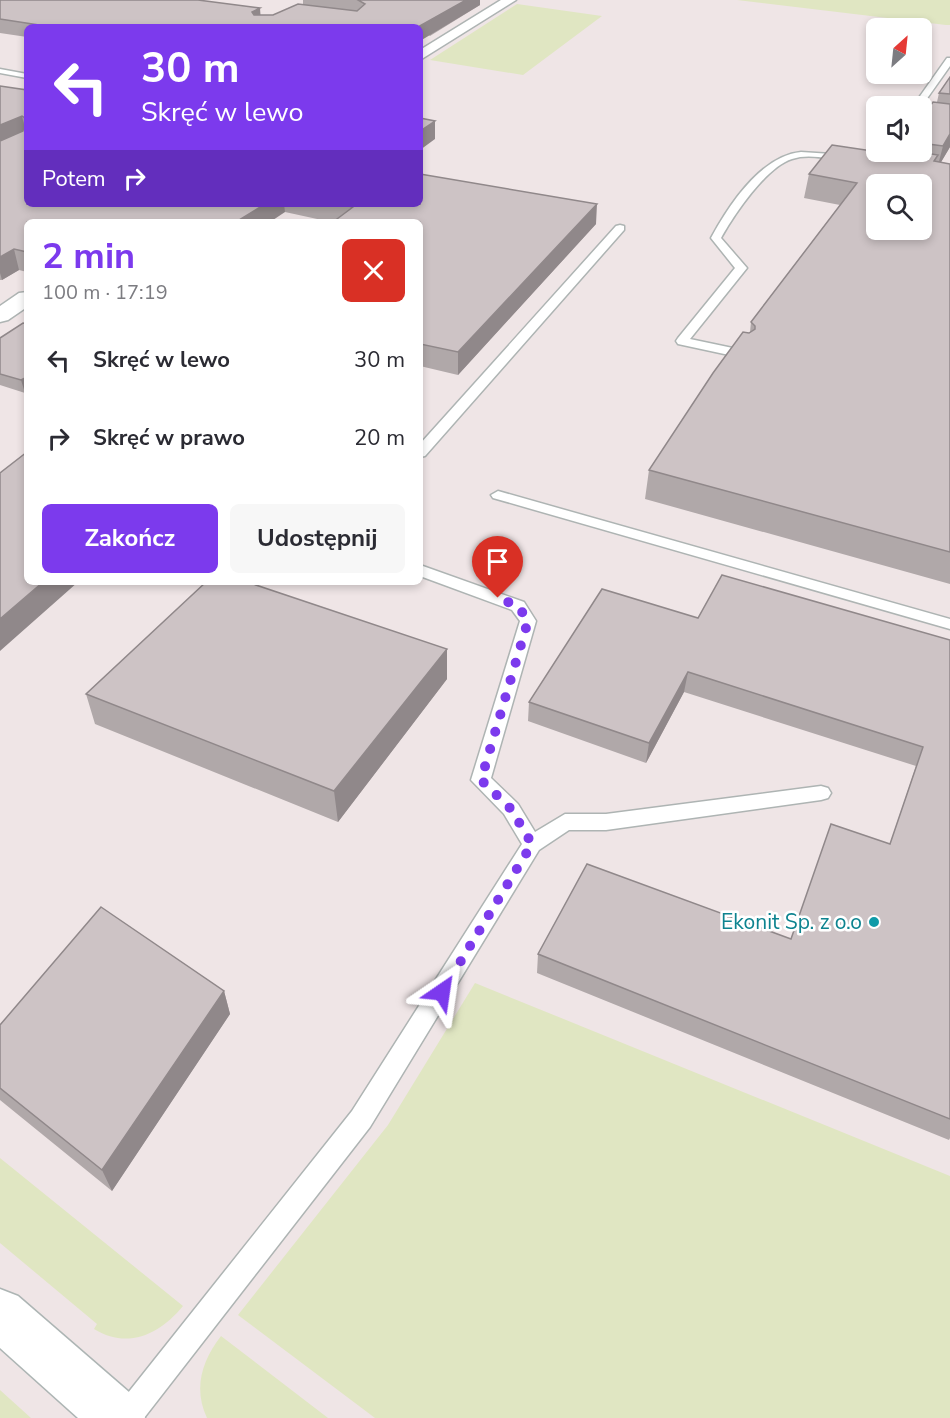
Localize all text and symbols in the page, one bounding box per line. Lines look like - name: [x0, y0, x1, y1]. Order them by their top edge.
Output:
- north arrow: [866, 18, 932, 84]
- map controls: [866, 18, 932, 240]
- text: 30 m: [141, 40, 240, 97]
- icon: left: [42, 48, 120, 126]
- text: Skręć w lewo: [141, 94, 304, 131]
- button: sound: [866, 96, 932, 162]
- icon: right: [118, 162, 151, 195]
- text: Potem: [42, 164, 106, 194]
- button: search: [866, 174, 932, 240]
- text: 2 min: [42, 232, 135, 281]
- button: close: [342, 239, 405, 302]
- text: 100 m · 17:19: [42, 279, 168, 306]
- icon: left: [42, 344, 75, 377]
- text: Skręć w lewo: [93, 345, 230, 375]
- text: 30 m: [354, 345, 405, 375]
- icon: right: [42, 422, 75, 455]
- text: Skręć w prawo: [93, 423, 245, 453]
- text: 20 m: [354, 423, 405, 453]
- button: Zakończ: [42, 504, 218, 573]
- button: Udostępnij: [230, 504, 405, 573]
- pin: [472, 536, 523, 598]
- icon: arrive: [481, 545, 514, 578]
- place label: Ekonit Sp. z o.o: [721, 908, 862, 936]
- marker: Ekonit Sp. z o.o: [867, 915, 881, 929]
- position arrow: [410, 960, 474, 1024]

